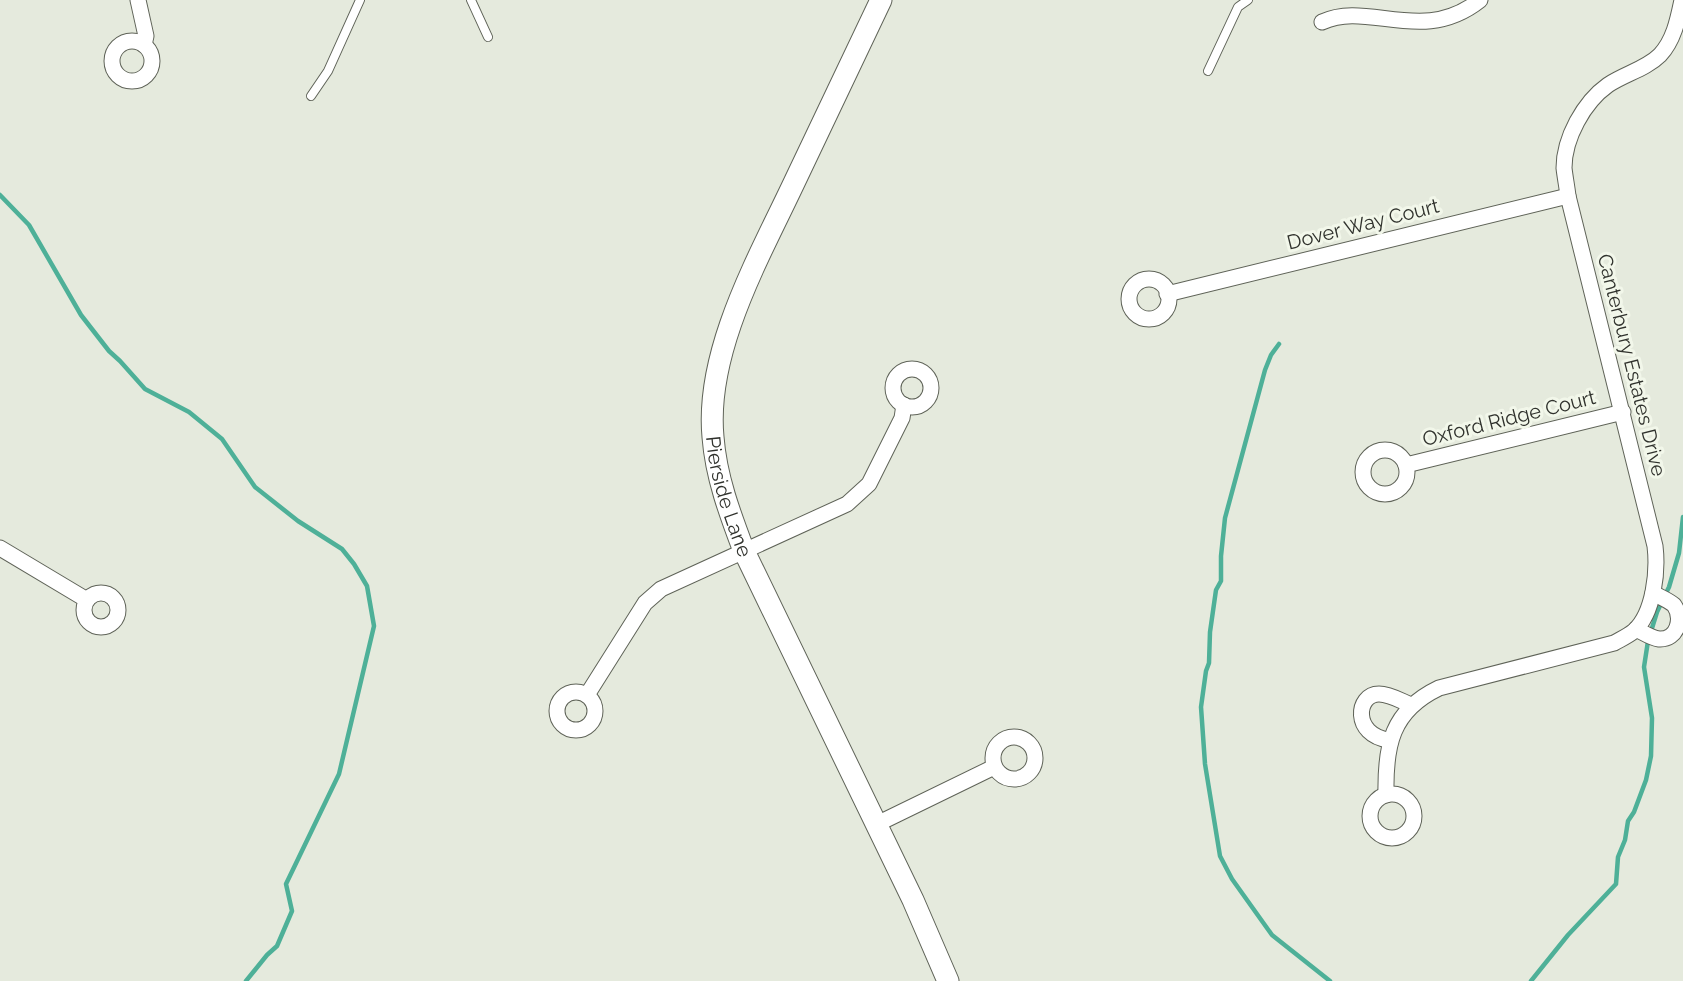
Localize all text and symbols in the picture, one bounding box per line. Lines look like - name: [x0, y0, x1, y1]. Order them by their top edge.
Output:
- street label: Dover Way Court: [1284, 193, 1442, 255]
- street label: Canterbury Estates Drive: [1593, 251, 1671, 479]
- street label: Oxford Ridge Court: [1420, 385, 1598, 451]
- street label: Pierside Lane: [701, 435, 757, 561]

